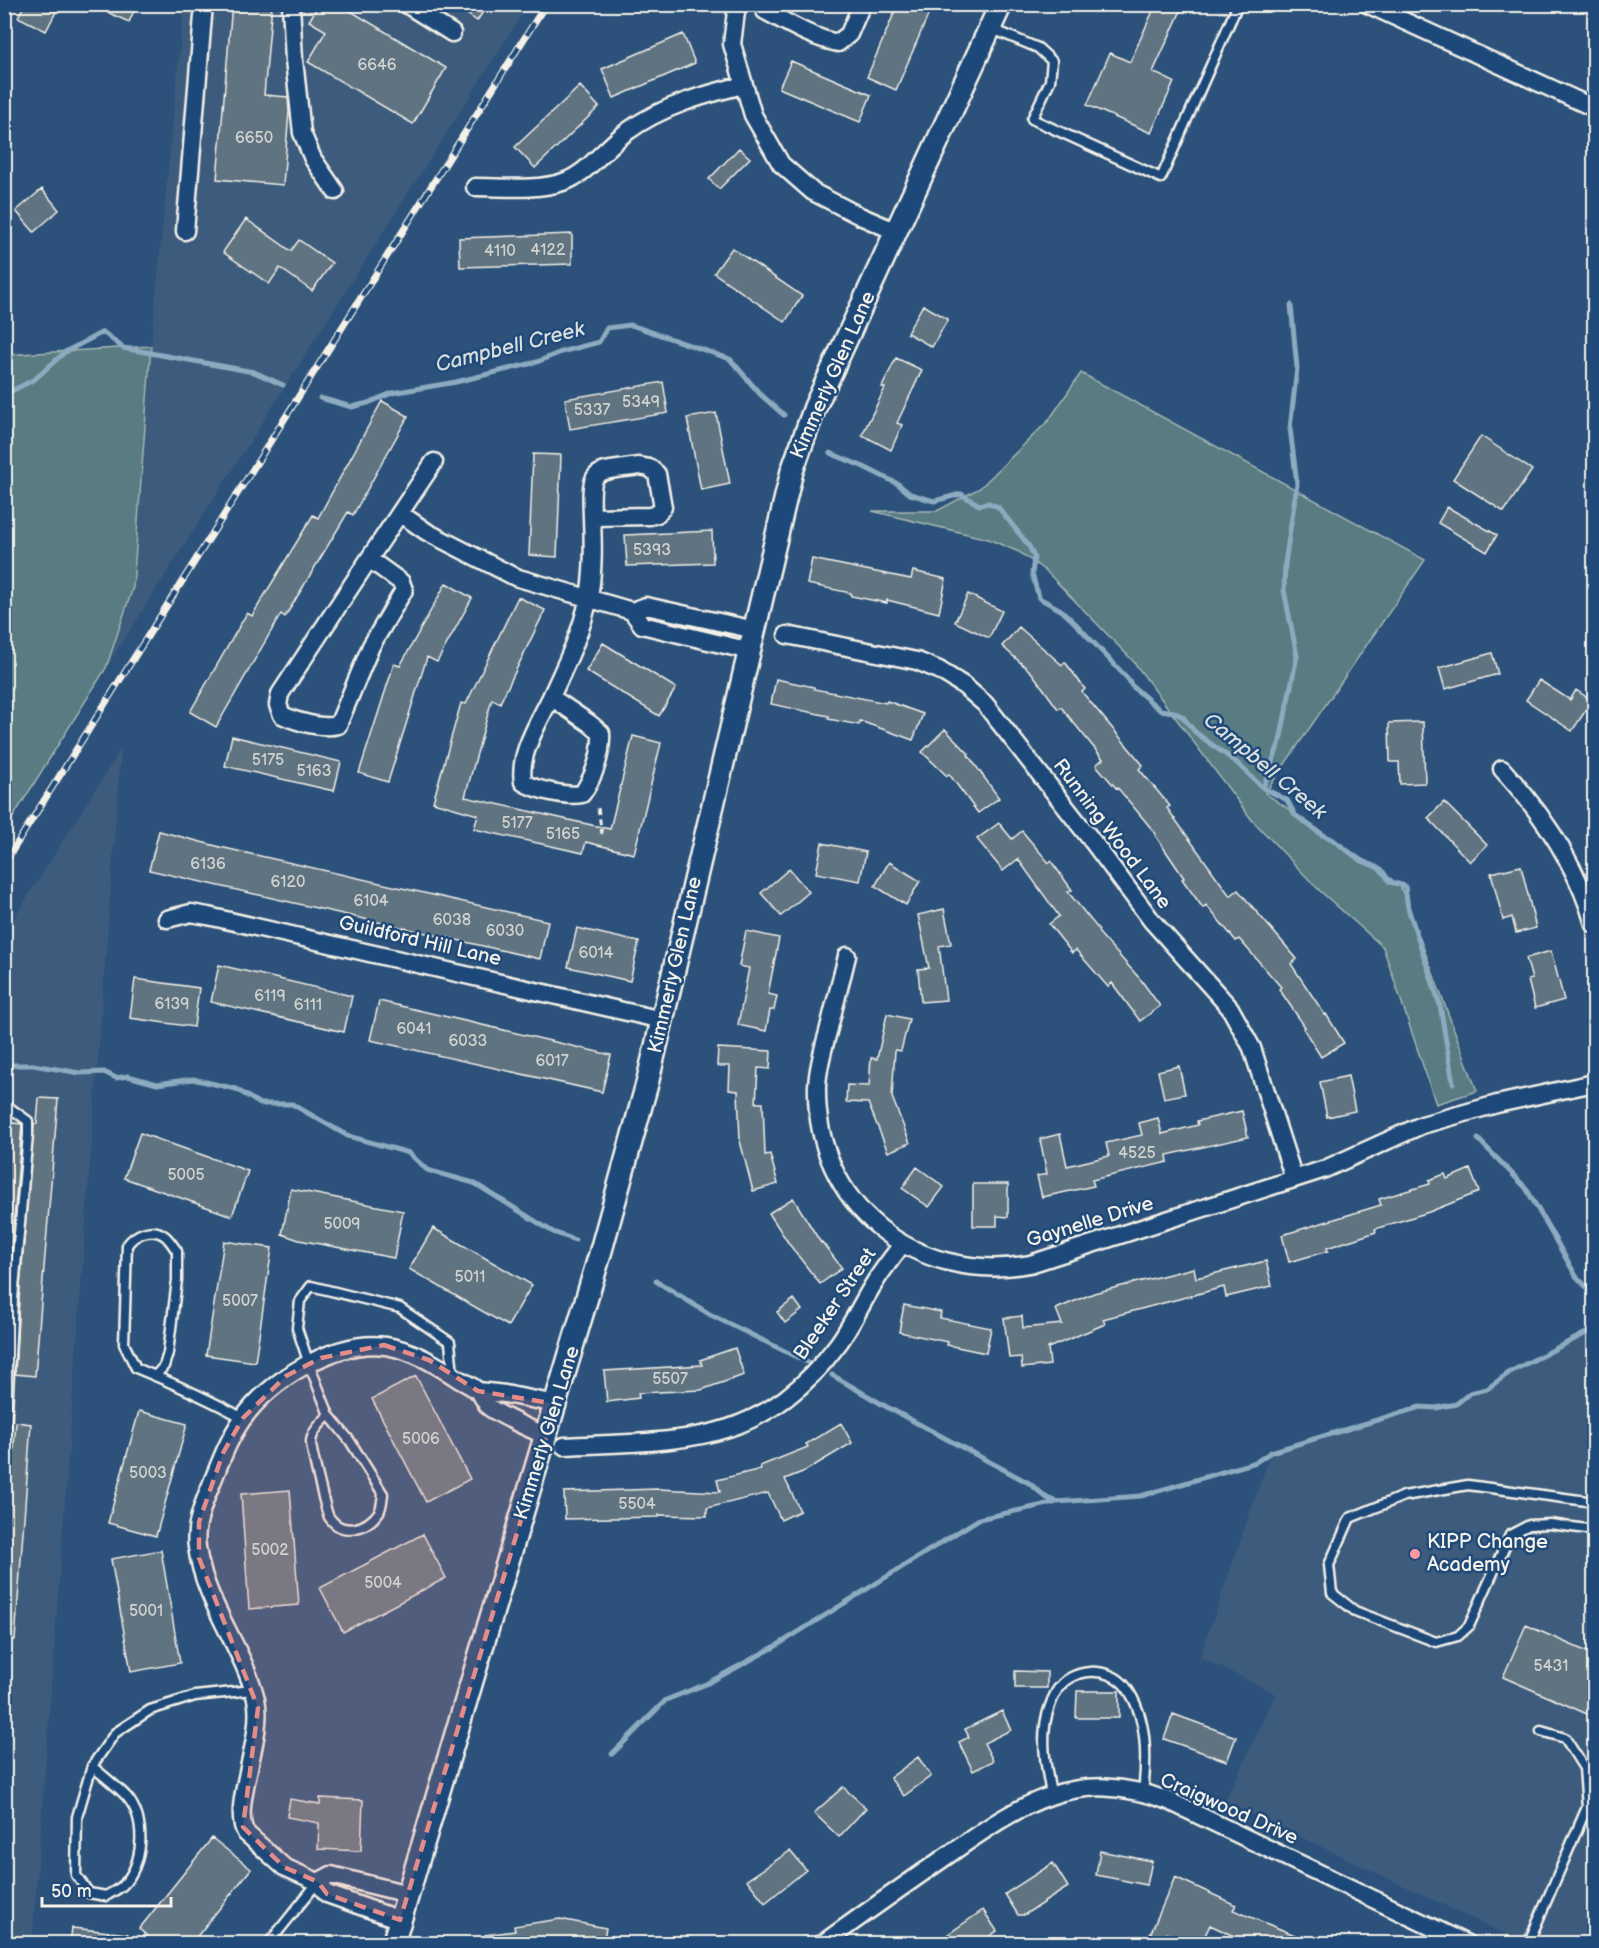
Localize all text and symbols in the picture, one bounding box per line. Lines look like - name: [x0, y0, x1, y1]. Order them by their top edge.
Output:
- house number: 6646: [357, 56, 397, 75]
- house number: 6650: [235, 129, 273, 148]
- house number: 4122: [531, 241, 566, 260]
- house number: 4110: [484, 242, 516, 261]
- street label: Kimmerly Glen Lane: [785, 288, 881, 462]
- water label: Campbell Creek: [433, 316, 588, 378]
- house number: 5349: [622, 393, 660, 412]
- house number: 5337: [574, 401, 610, 420]
- house number: 5393: [633, 541, 671, 560]
- water label: Campbell Creek: [1198, 707, 1332, 825]
- house number: 5175: [252, 751, 284, 770]
- street label: Running Wood Lane: [1048, 754, 1176, 914]
- house number: 5163: [297, 762, 332, 781]
- house number: 5177: [501, 814, 533, 833]
- house number: 5165: [546, 825, 580, 844]
- house number: 6136: [190, 855, 226, 874]
- house number: 6120: [271, 873, 305, 892]
- street label: Kimmerly Glen Lane: [643, 874, 707, 1056]
- house number: 6104: [353, 892, 389, 911]
- street label: Guildford Hill Lane: [336, 911, 504, 971]
- house number: 6038: [433, 911, 471, 930]
- house number: 6030: [486, 922, 524, 941]
- house number: 6014: [578, 944, 614, 963]
- house number: 6119: [254, 987, 286, 1006]
- house number: 6139: [154, 995, 190, 1014]
- house number: 6111: [294, 996, 322, 1015]
- house number: 6041: [396, 1020, 432, 1039]
- house number: 6033: [449, 1032, 488, 1051]
- house number: 6017: [535, 1052, 569, 1071]
- house number: 4525: [1118, 1144, 1156, 1163]
- house number: 5005: [167, 1166, 205, 1185]
- street label: Gaynelle Drive: [1024, 1191, 1157, 1253]
- house number: 5009: [323, 1215, 361, 1234]
- street label: Bleeker Street: [789, 1243, 881, 1365]
- house number: 5011: [455, 1268, 485, 1287]
- house number: 5007: [222, 1292, 258, 1311]
- street label: Kimmerly Glen Lane: [509, 1343, 585, 1523]
- house number: 5507: [652, 1370, 688, 1389]
- house number: 5006: [402, 1430, 440, 1449]
- house number: 5003: [129, 1464, 167, 1483]
- house number: 5504: [618, 1495, 656, 1514]
- place label: KIPP Change Academy: [1427, 1530, 1548, 1577]
- house number: 5002: [251, 1541, 289, 1560]
- marker: KIPP Change Academy: [1408, 1547, 1422, 1561]
- house number: 5004: [364, 1574, 402, 1593]
- house number: 5001: [129, 1602, 163, 1621]
- house number: 5431: [1534, 1657, 1568, 1676]
- street label: Craigwood Drive: [1156, 1768, 1302, 1850]
- scale bar: [42, 1870, 171, 1908]
- text: 50 m: [51, 1881, 92, 1902]

